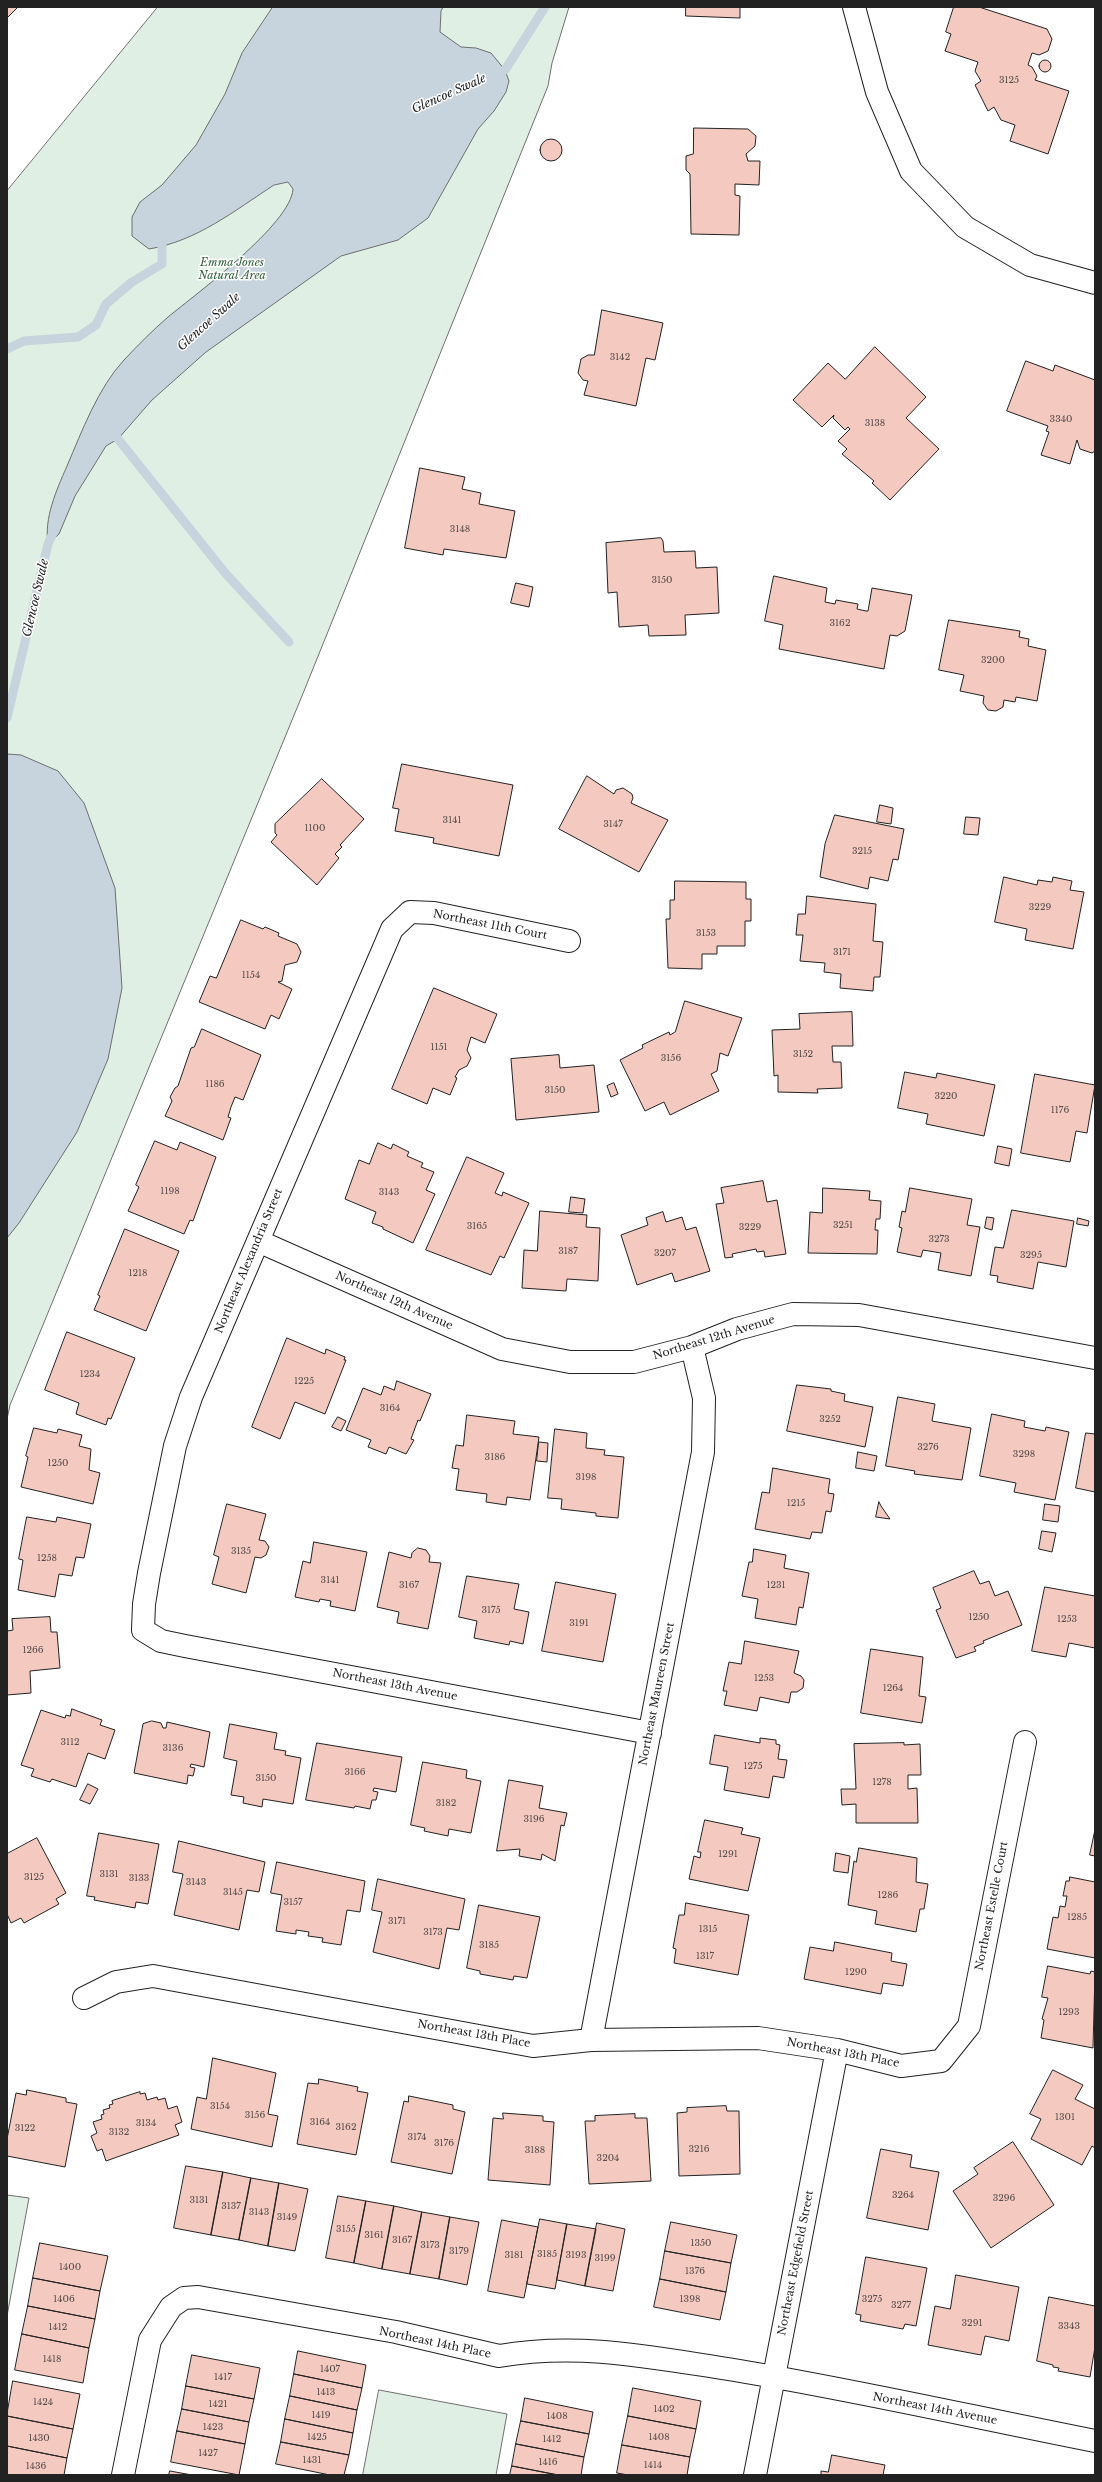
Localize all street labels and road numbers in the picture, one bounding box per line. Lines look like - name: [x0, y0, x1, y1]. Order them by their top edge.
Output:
- street label: Northeast 11th Court: [432, 907, 548, 943]
- street label: Northeast Alexandria Street: [212, 1187, 286, 1335]
- street label: Northeast 12th Avenue: [333, 1269, 455, 1333]
- street label: Northeast 12th Avenue: [651, 1313, 777, 1363]
- street label: Northeast Maureen Street: [637, 1621, 677, 1767]
- street label: Northeast 13th Avenue: [331, 1666, 459, 1704]
- street label: Northeast Estelle Court: [973, 1840, 1011, 1972]
- street label: Northeast 13th Place: [417, 2018, 531, 2050]
- street label: Northeast 13th Place: [786, 2036, 900, 2070]
- street label: Northeast Edgefield Street: [775, 2189, 817, 2337]
- street label: Northeast 14th Place: [378, 2325, 492, 2361]
- street label: Northeast 14th Avenue: [872, 2390, 998, 2428]

